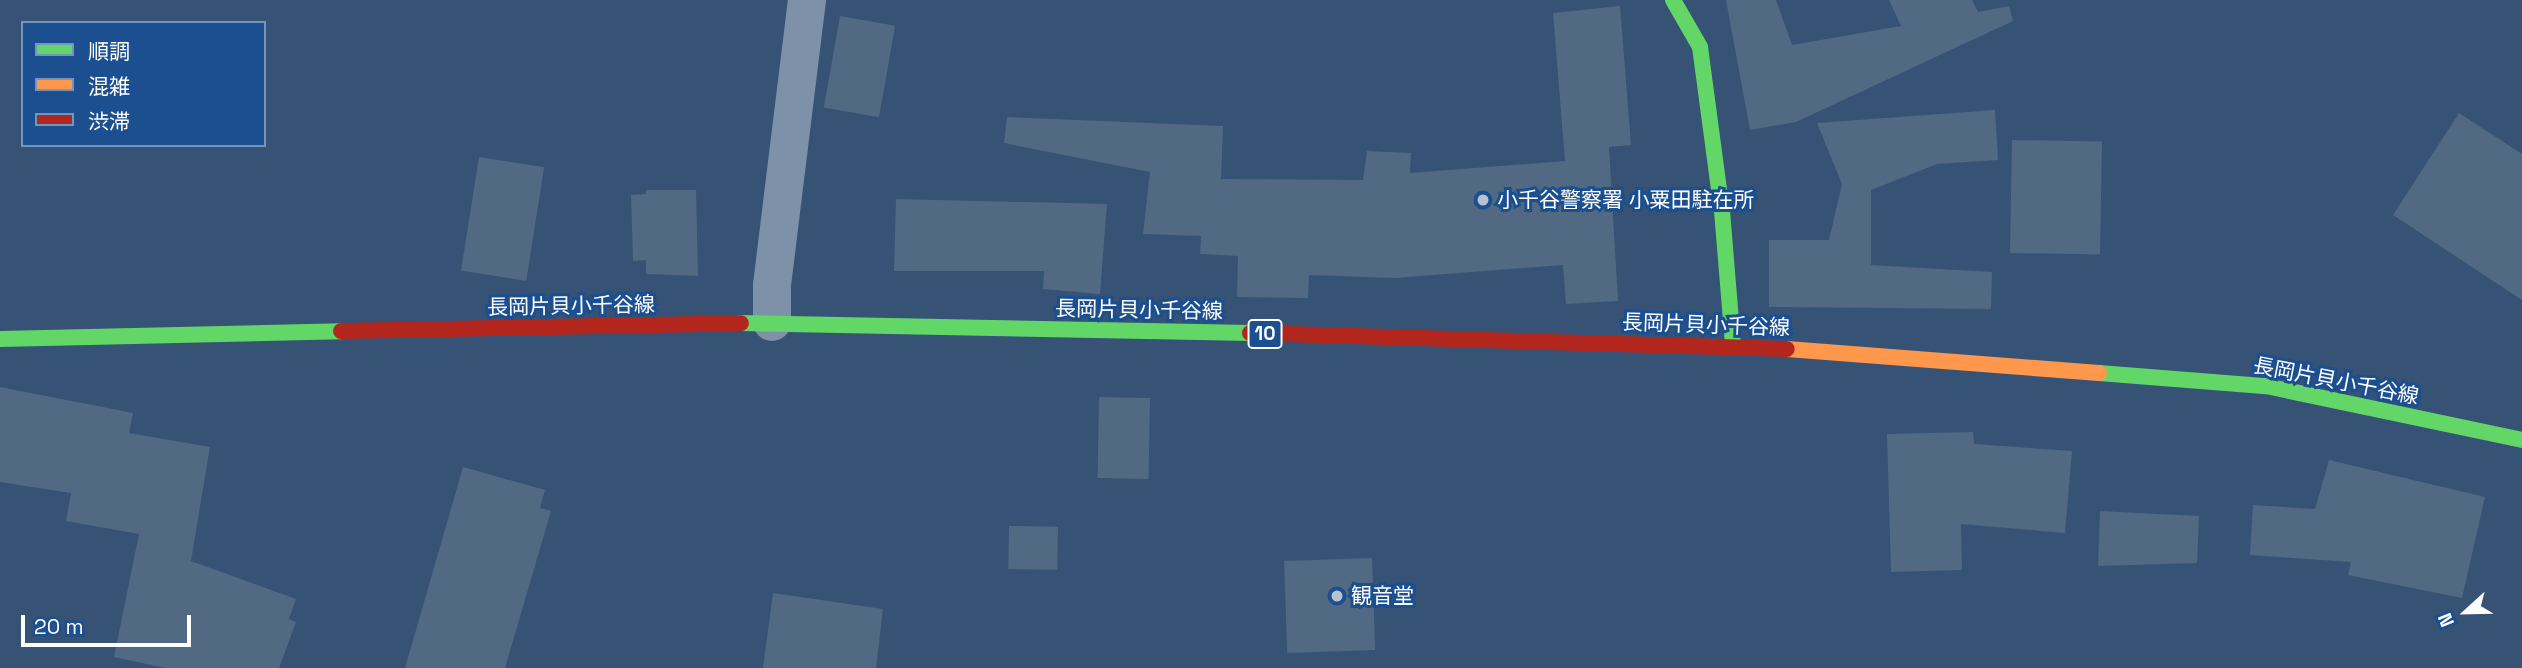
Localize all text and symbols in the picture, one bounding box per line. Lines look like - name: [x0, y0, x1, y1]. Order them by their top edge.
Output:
- legend: [21, 21, 266, 147]
- text: 順調: [88, 38, 130, 65]
- text: 混雑: [88, 73, 130, 100]
- text: 渋滞: [88, 108, 130, 135]
- place label: 小千谷警察署 小粟田駐在所: [1497, 187, 1754, 213]
- marker: 小千谷警察署 小粟田駐在所: [1475, 192, 1491, 208]
- street label: 長岡片貝小千谷線: [487, 292, 655, 320]
- street label: 長岡片貝小千谷線: [1055, 296, 1223, 324]
- street label: 長岡片貝小千谷線: [1622, 309, 1790, 341]
- road number: 10: [1248, 318, 1282, 350]
- street label: 長岡片貝小千谷線: [2251, 353, 2421, 409]
- north arrow: [2431, 577, 2501, 647]
- place label: 観音堂: [1351, 583, 1414, 609]
- marker: 観音堂: [1329, 588, 1345, 604]
- scale bar: [24, 602, 194, 646]
- text: N: [2432, 609, 2460, 631]
- text: 20 m: [34, 613, 84, 640]

